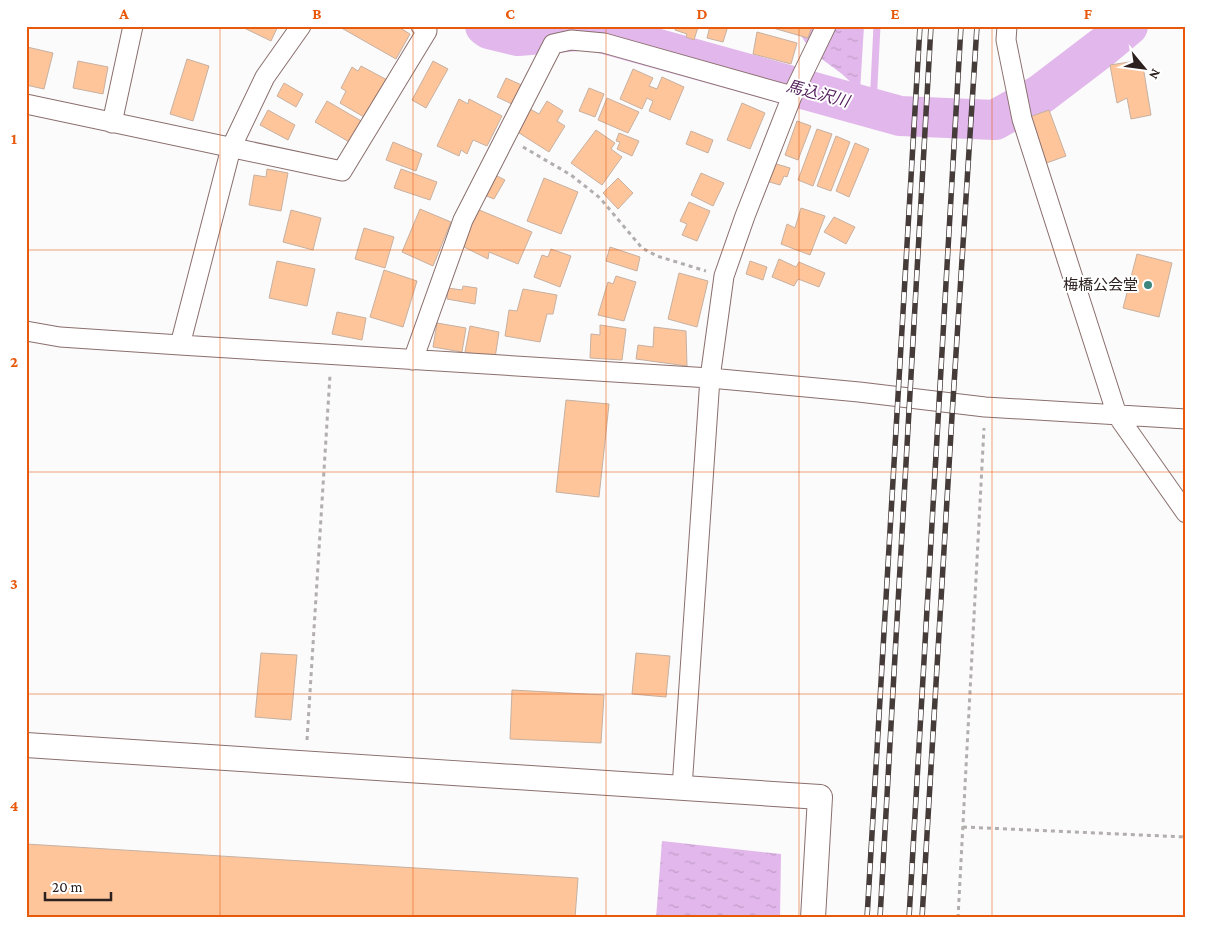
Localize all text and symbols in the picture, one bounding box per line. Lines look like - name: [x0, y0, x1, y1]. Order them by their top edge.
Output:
- text: A: [118, 5, 129, 22]
- text: B: [312, 5, 322, 22]
- text: C: [505, 5, 515, 22]
- text: D: [696, 5, 708, 22]
- text: E: [890, 5, 900, 22]
- text: F: [1084, 5, 1093, 22]
- north arrow: [1120, 42, 1170, 92]
- text: N: [1146, 66, 1165, 83]
- water label: 馬込沢川: [785, 77, 853, 110]
- text: 1: [11, 130, 17, 147]
- place label: 梅橋公会堂: [1063, 276, 1138, 293]
- marker: 梅橋公会堂: [1142, 279, 1154, 291]
- text: 2: [10, 353, 18, 370]
- text: 3: [10, 575, 18, 592]
- text: 4: [10, 797, 19, 814]
- scale bar: [45, 869, 111, 901]
- text: 20 m: [52, 879, 83, 895]

